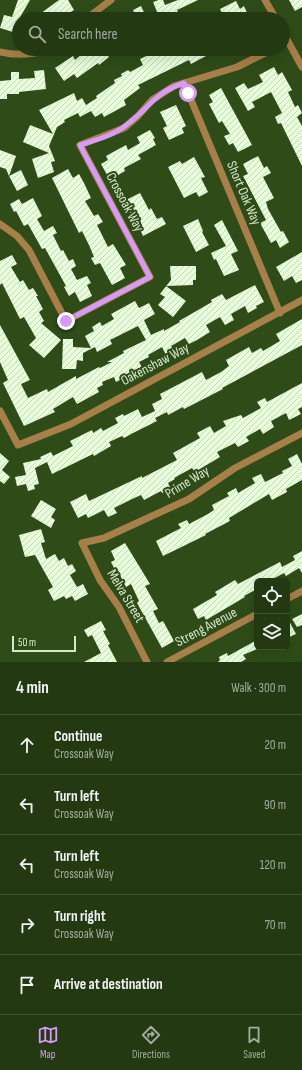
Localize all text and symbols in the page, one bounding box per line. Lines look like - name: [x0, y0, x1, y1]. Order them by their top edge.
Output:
- search box: [12, 12, 290, 56]
- icon: search: [26, 23, 48, 45]
- text: Search here: [58, 25, 118, 44]
- route start: [179, 84, 197, 102]
- street label: Short Oak Way: [223, 159, 265, 228]
- street label: Crossoak Way: [102, 170, 148, 235]
- route end: [57, 312, 75, 330]
- street label: Oakenshaw Way: [118, 339, 193, 389]
- street label: Prime Way: [162, 462, 213, 502]
- street label: Melva Street: [104, 566, 148, 626]
- map controls: [254, 578, 290, 650]
- button: locate: [254, 578, 290, 614]
- street label: Streng Avenue: [172, 604, 240, 650]
- button: layers: [254, 614, 290, 650]
- scale bar: [12, 634, 76, 653]
- text: 50 m: [18, 636, 36, 649]
- text: 4 min: [16, 678, 49, 698]
- text: Walk · 300 m: [231, 680, 286, 696]
- text: Continue: [54, 727, 103, 746]
- icon: ahead: [16, 734, 38, 756]
- text: 20 m: [264, 737, 286, 753]
- text: Crossoak Way: [54, 746, 114, 762]
- text: Turn left: [54, 787, 99, 806]
- icon: left: [16, 794, 38, 816]
- text: 90 m: [264, 797, 286, 813]
- text: Crossoak Way: [54, 806, 114, 822]
- text: Turn left: [54, 847, 99, 866]
- icon: left: [16, 854, 38, 876]
- text: 120 m: [260, 857, 286, 873]
- text: Crossoak Way: [54, 866, 114, 882]
- text: Turn right: [54, 907, 106, 926]
- icon: right: [16, 914, 38, 936]
- text: 70 m: [265, 917, 286, 933]
- text: Crossoak Way: [54, 926, 114, 942]
- icon: arrive: [16, 974, 38, 996]
- text: Arrive at destination: [54, 975, 163, 994]
- tab: Map: [37, 1024, 59, 1061]
- tab: Directions: [132, 1024, 170, 1061]
- tab: Saved: [243, 1024, 265, 1061]

